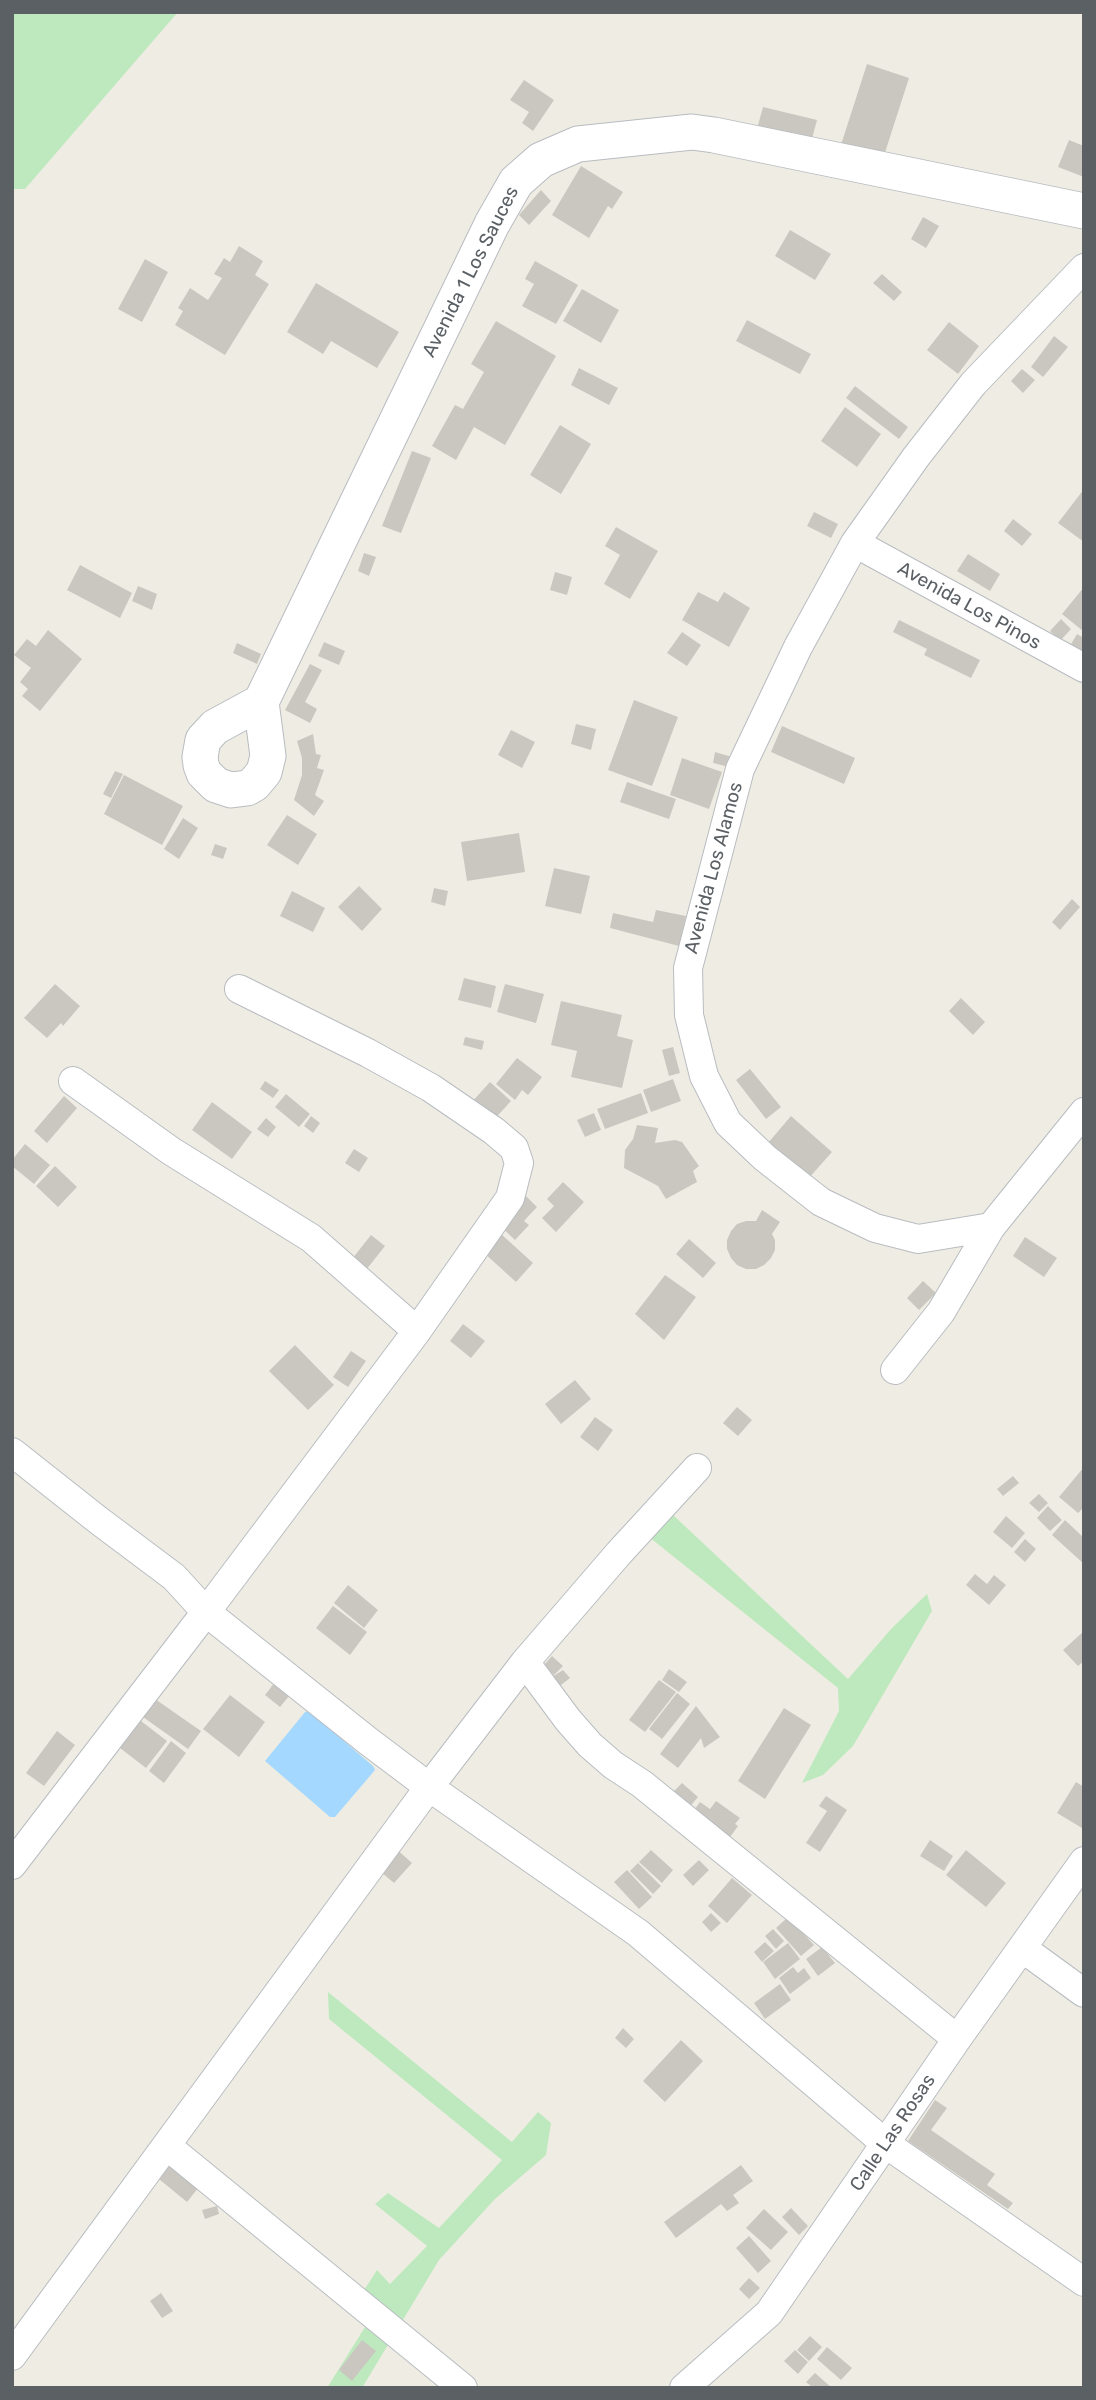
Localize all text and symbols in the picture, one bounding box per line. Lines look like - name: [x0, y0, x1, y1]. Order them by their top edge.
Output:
- street label: Avenida 1 Los Sauces: [418, 183, 524, 361]
- street label: Avenida Los Pinos: [893, 557, 1045, 655]
- street label: Avenida Los Alamos: [680, 780, 748, 956]
- street label: Calle Las Rosas: [845, 2070, 941, 2196]

